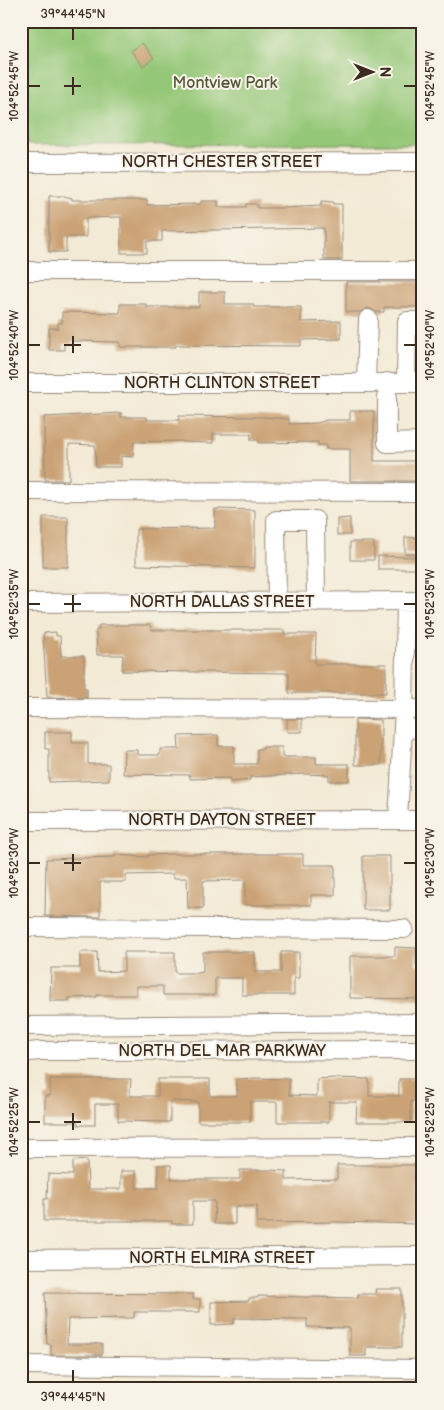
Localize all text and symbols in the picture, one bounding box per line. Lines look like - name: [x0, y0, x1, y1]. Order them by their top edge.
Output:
- text: 39°44'45"N: [41, 7, 105, 22]
- north arrow: [346, 48, 396, 98]
- text: 104°52'45"W: [7, 51, 22, 121]
- text: 104°52'45"W: [423, 51, 438, 121]
- text: N: [376, 67, 393, 77]
- park label: Montview Park: [173, 74, 278, 93]
- street label: NORTH CHESTER STREET: [122, 153, 323, 172]
- text: 104°52'40"W: [7, 310, 22, 380]
- text: 104°52'40"W: [423, 310, 438, 380]
- street label: NORTH CLINTON STREET: [124, 374, 321, 393]
- text: 104°52'35"W: [7, 569, 22, 639]
- text: 104°52'35"W: [423, 569, 438, 639]
- street label: NORTH DALLAS STREET: [129, 593, 315, 612]
- street label: NORTH DAYTON STREET: [128, 811, 316, 830]
- text: 104°52'30"W: [7, 828, 22, 898]
- text: 104°52'30"W: [423, 828, 438, 898]
- street label: NORTH DEL MAR PARKWAY: [118, 1042, 326, 1061]
- text: 104°52'25"W: [7, 1087, 22, 1157]
- text: 104°52'25"W: [423, 1087, 438, 1157]
- street label: NORTH ELMIRA STREET: [129, 1249, 315, 1268]
- text: 39°44'45"N: [41, 1390, 105, 1405]

